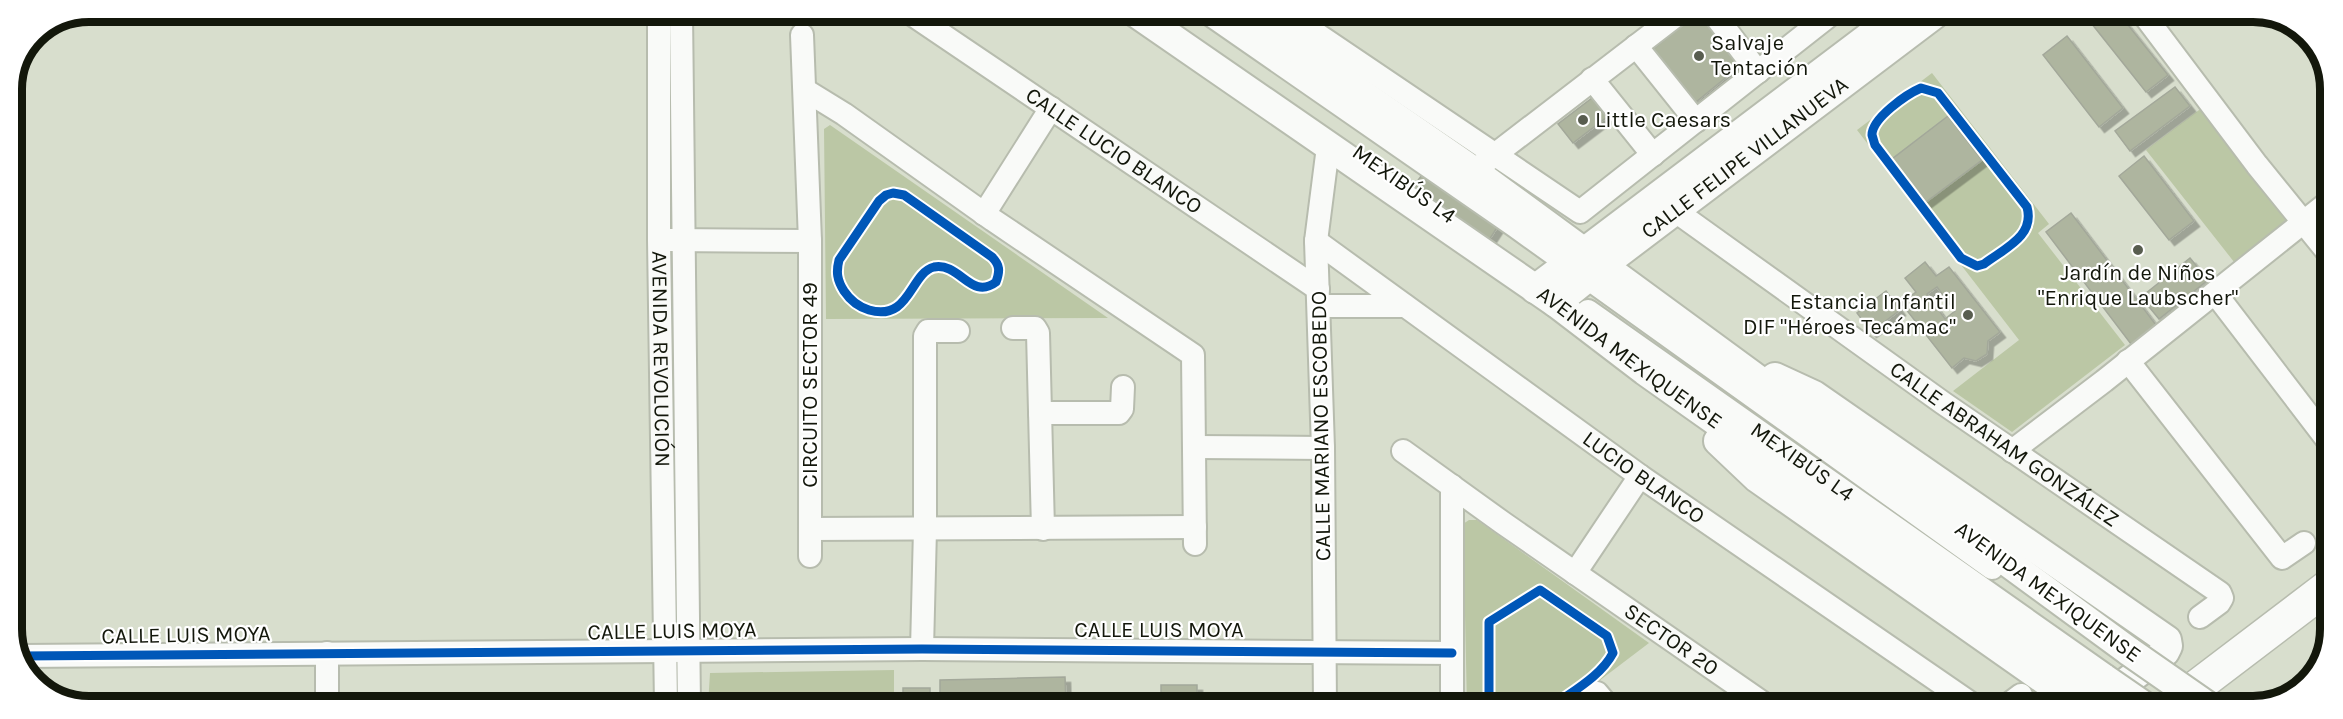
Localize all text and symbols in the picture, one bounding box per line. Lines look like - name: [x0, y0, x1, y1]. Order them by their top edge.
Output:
- place label: Salvaje Tentación: [1711, 30, 1809, 81]
- marker: Salvaje Tentación: [1692, 49, 1706, 63]
- street label: CALLE FELIPE VILLANUEVA: [1636, 71, 1853, 244]
- street label: CALLE LUCIO BLANCO: [1021, 82, 1207, 220]
- place label: Little Caesars: [1595, 107, 1731, 133]
- marker: Little Caesars: [1576, 113, 1590, 127]
- street label: MEXIBÚS L4: [1347, 138, 1461, 229]
- marker: Jardín de Niños "Enrique Laubscher": [2131, 243, 2145, 257]
- street label: AVENIDA REVOLUCIÓN: [646, 251, 676, 467]
- place label: Jardín de Niños "Enrique Laubscher": [2038, 260, 2239, 311]
- street label: AVENIDA MEXIQUENSE: [1532, 281, 1727, 434]
- street label: CIRCUITO SECTOR 49: [797, 282, 823, 488]
- place label: Estancia Infantil DIF "Héroes Tecámac": [1743, 289, 1956, 340]
- street label: CALLE MARIANO ESCOBEDO: [1306, 291, 1336, 561]
- marker: Estancia Infantil DIF "Héroes Tecámac": [1961, 308, 1975, 322]
- street label: CALLE ABRAHAM GONZÁLEZ: [1885, 356, 2124, 533]
- street label: MEXIBÚS L4: [1745, 417, 1859, 507]
- street label: LUCIO BLANCO: [1577, 426, 1709, 529]
- street label: AVENIDA MEXIQUENSE: [1950, 516, 2146, 668]
- street label: SECTOR 20: [1619, 598, 1723, 681]
- street label: CALLE LUIS MOYA: [587, 617, 757, 645]
- street label: CALLE LUIS MOYA: [1074, 617, 1244, 643]
- street label: CALLE LUIS MOYA: [101, 621, 271, 649]

